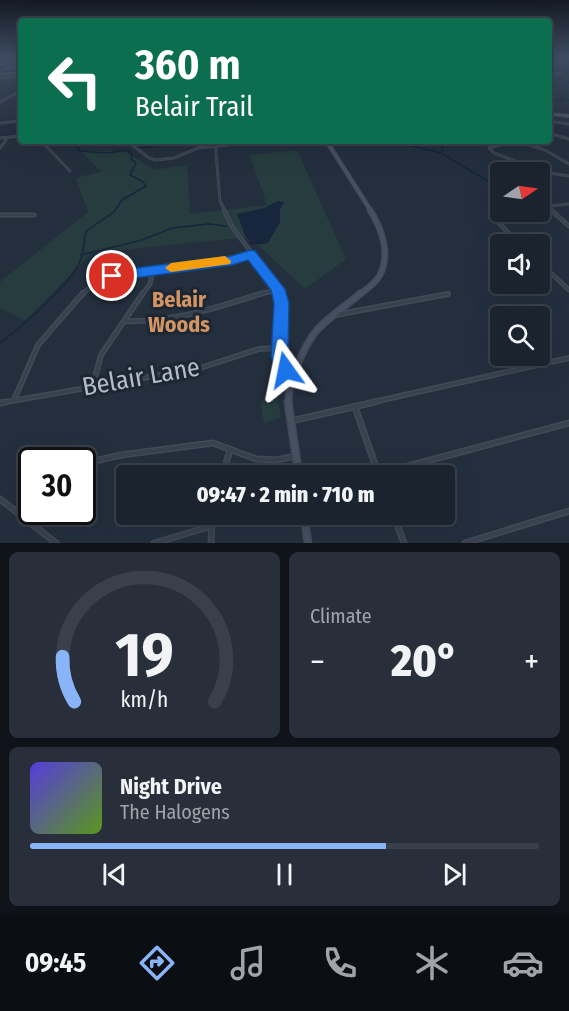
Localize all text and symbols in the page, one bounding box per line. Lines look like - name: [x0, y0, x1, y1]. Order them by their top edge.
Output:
- text: 360 m: [135, 40, 241, 90]
- icon: left: [36, 42, 114, 120]
- text: Belair Trail: [135, 91, 253, 123]
- north arrow: [490, 162, 550, 222]
- map controls: [490, 162, 550, 366]
- button: sound: [490, 234, 550, 294]
- pin: [86, 250, 137, 301]
- icon: arrive: [95, 259, 128, 292]
- district label: Belair Woods: [148, 286, 210, 338]
- button: search: [490, 306, 550, 366]
- position arrow: [254, 338, 318, 402]
- street label: Belair Lane: [80, 351, 202, 403]
- speed limit sign: 30: [18, 447, 96, 525]
- text: 09:47 · 2 min · 710 m: [197, 481, 374, 508]
- text: Climate: [310, 604, 372, 628]
- text: 19: [115, 618, 174, 693]
- text: 20°: [391, 634, 458, 688]
- text: −: [310, 642, 325, 682]
- text: +: [524, 642, 539, 682]
- text: km/h: [121, 687, 168, 713]
- text: Night Drive: [120, 773, 222, 800]
- text: The Halogens: [120, 800, 230, 824]
- icon: previous: [98, 858, 131, 891]
- icon: pause: [268, 858, 301, 891]
- icon: next: [438, 858, 471, 891]
- icon: directions: [136, 942, 178, 984]
- icon: music: [227, 942, 269, 984]
- icon: phone: [319, 942, 361, 984]
- icon: climate: [411, 942, 453, 984]
- icon: car: [502, 942, 544, 984]
- text: 09:45: [25, 947, 86, 979]

